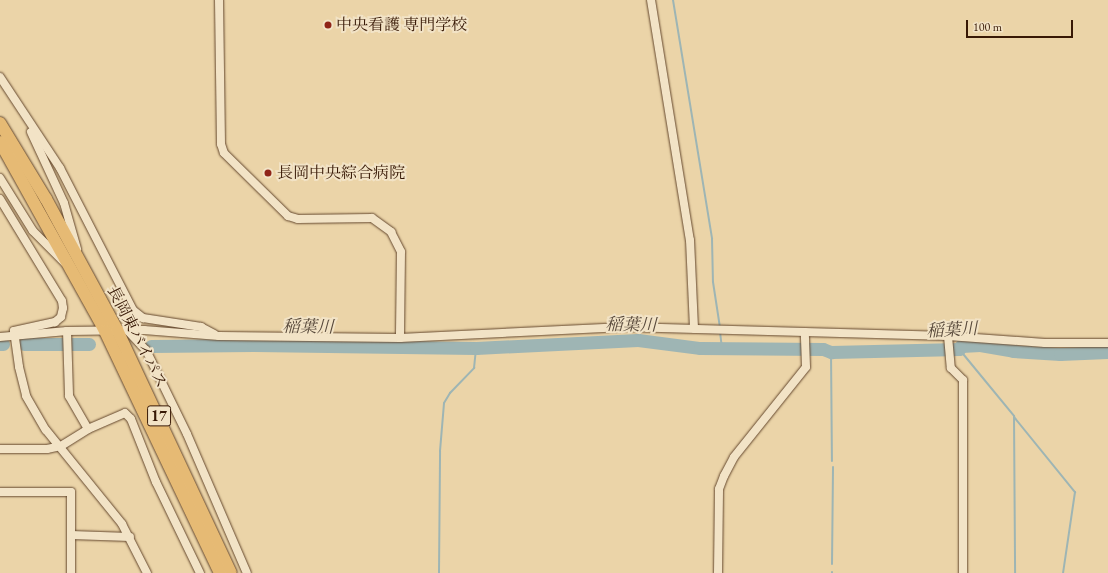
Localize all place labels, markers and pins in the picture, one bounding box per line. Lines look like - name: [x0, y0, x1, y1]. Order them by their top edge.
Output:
- place label: 中央看護 専門学校: [336, 15, 467, 35]
- marker: 中央看護 専門学校: [323, 20, 333, 30]
- place label: 長岡中央綜合病院: [277, 163, 405, 183]
- marker: 長岡中央綜合病院: [262, 167, 274, 179]

